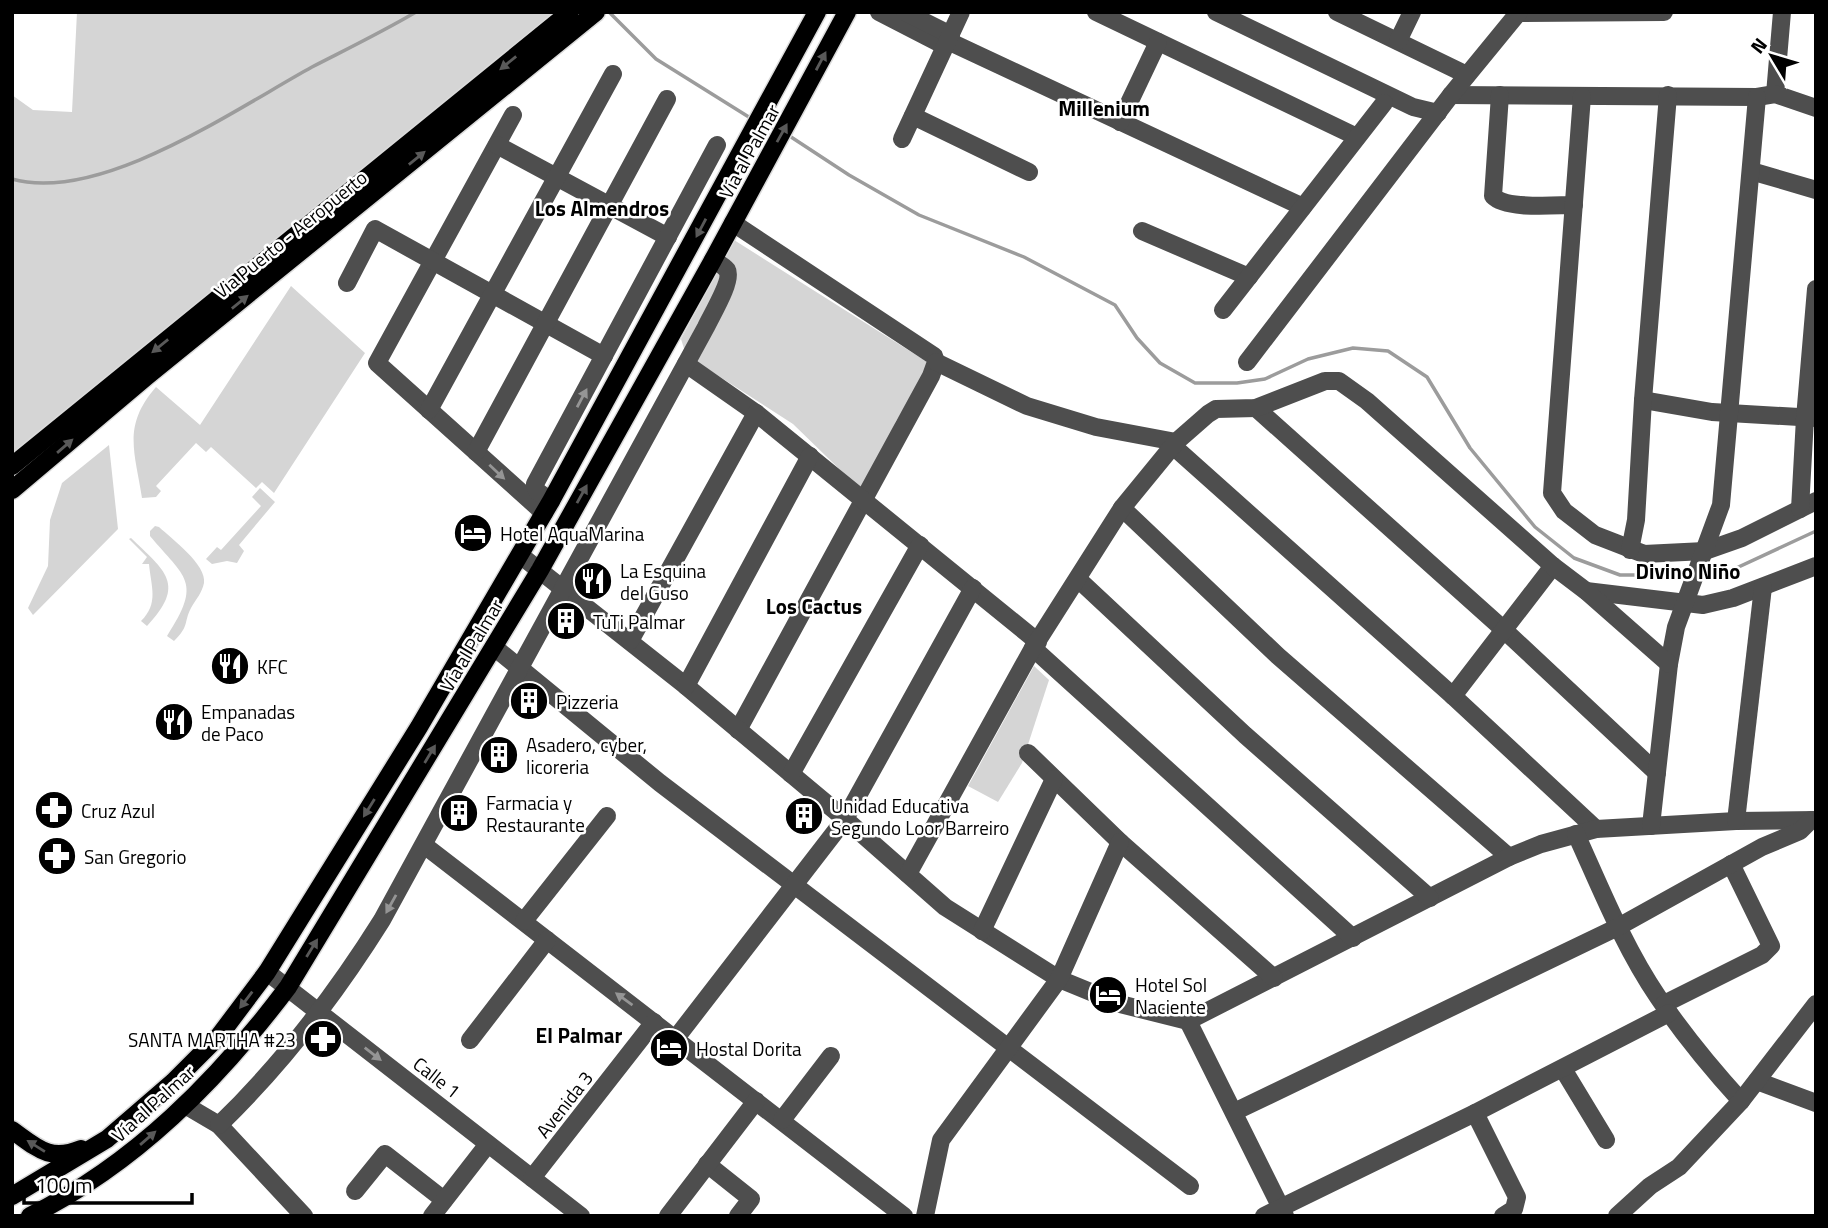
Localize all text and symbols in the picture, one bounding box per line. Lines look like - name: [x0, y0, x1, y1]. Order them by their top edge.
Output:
- north arrow: [1737, 21, 1807, 91]
- text: N: [1743, 31, 1774, 59]
- one-way arrow: [815, 51, 827, 71]
- one-way arrow: [499, 55, 516, 70]
- district label: Millenium: [1058, 92, 1150, 124]
- street label: Vía al Palmar: [711, 98, 787, 204]
- one-way arrow: [776, 124, 788, 143]
- one-way arrow: [408, 151, 425, 166]
- street label: Via Puerto - Aeropuerto: [207, 163, 373, 305]
- district label: Los Almendros: [535, 192, 669, 224]
- one-way arrow: [695, 218, 706, 238]
- one-way arrow: [231, 294, 249, 309]
- one-way arrow: [152, 338, 170, 353]
- one-way arrow: [576, 388, 587, 408]
- one-way arrow: [56, 439, 73, 454]
- one-way arrow: [488, 463, 505, 479]
- one-way arrow: [576, 485, 588, 504]
- hotel icon: Hotel AquaMarina: [452, 512, 494, 554]
- place label: Hotel AquaMarina: [500, 519, 645, 548]
- district label: Divino Niño: [1636, 555, 1740, 587]
- place label: La Esquina del Guso: [620, 556, 707, 607]
- restaurant icon: La Esquina del Guso: [572, 560, 614, 602]
- district label: Los Cactus: [766, 590, 862, 622]
- street label: Vía al Palmar: [432, 593, 510, 697]
- building icon: TuTi Palmar: [545, 600, 587, 642]
- place label: TuTi Palmar: [593, 607, 686, 636]
- restaurant icon: KFC: [209, 645, 251, 687]
- place label: KFC: [257, 652, 288, 681]
- building icon: Pizzeria: [508, 680, 550, 722]
- place label: Pizzeria: [556, 687, 619, 716]
- place label: Empanadas de Paco: [201, 697, 295, 748]
- restaurant icon: Empanadas de Paco: [153, 701, 195, 743]
- place label: Asadero, cyber, licoreria: [526, 730, 647, 781]
- building icon: Asadero, cyber, licoreria: [478, 734, 520, 776]
- one-way arrow: [423, 744, 436, 763]
- place label: Farmacia y Restaurante: [486, 788, 585, 839]
- pharmacy icon: Cruz Azul: [33, 789, 75, 831]
- place label: Unidad Educativa Segundo Loor Barreiro: [831, 791, 1009, 842]
- building icon: Farmacia y Restaurante: [438, 792, 480, 834]
- building icon: Unidad Educativa Segundo Loor Barreiro: [783, 795, 825, 837]
- place label: Cruz Azul: [81, 796, 155, 825]
- one-way arrow: [363, 799, 375, 818]
- pharmacy icon: San Gregorio: [36, 835, 78, 877]
- place label: San Gregorio: [84, 842, 186, 871]
- one-way arrow: [385, 895, 397, 914]
- one-way arrow: [305, 939, 318, 958]
- place label: Hotel Sol Naciente: [1135, 970, 1207, 1021]
- hotel icon: Hotel Sol Naciente: [1087, 974, 1129, 1016]
- one-way arrow: [240, 991, 254, 1009]
- one-way arrow: [615, 993, 633, 1007]
- pharmacy icon: SANTA MARTHA #23: [302, 1018, 344, 1060]
- district label: El Palmar: [536, 1019, 623, 1051]
- place label: SANTA MARTHA #23: [128, 1025, 296, 1054]
- hotel icon: Hostal Dorita: [648, 1027, 690, 1069]
- place label: Hostal Dorita: [696, 1034, 802, 1063]
- one-way arrow: [365, 1046, 382, 1061]
- street label: Calle 1: [407, 1049, 467, 1105]
- street label: Vía al Palmar: [105, 1057, 202, 1149]
- street label: Avenida 3: [528, 1064, 600, 1144]
- one-way arrow: [139, 1130, 157, 1146]
- one-way arrow: [26, 1139, 45, 1152]
- scale bar: [24, 1162, 192, 1206]
- text: 100 m: [35, 1169, 92, 1201]

